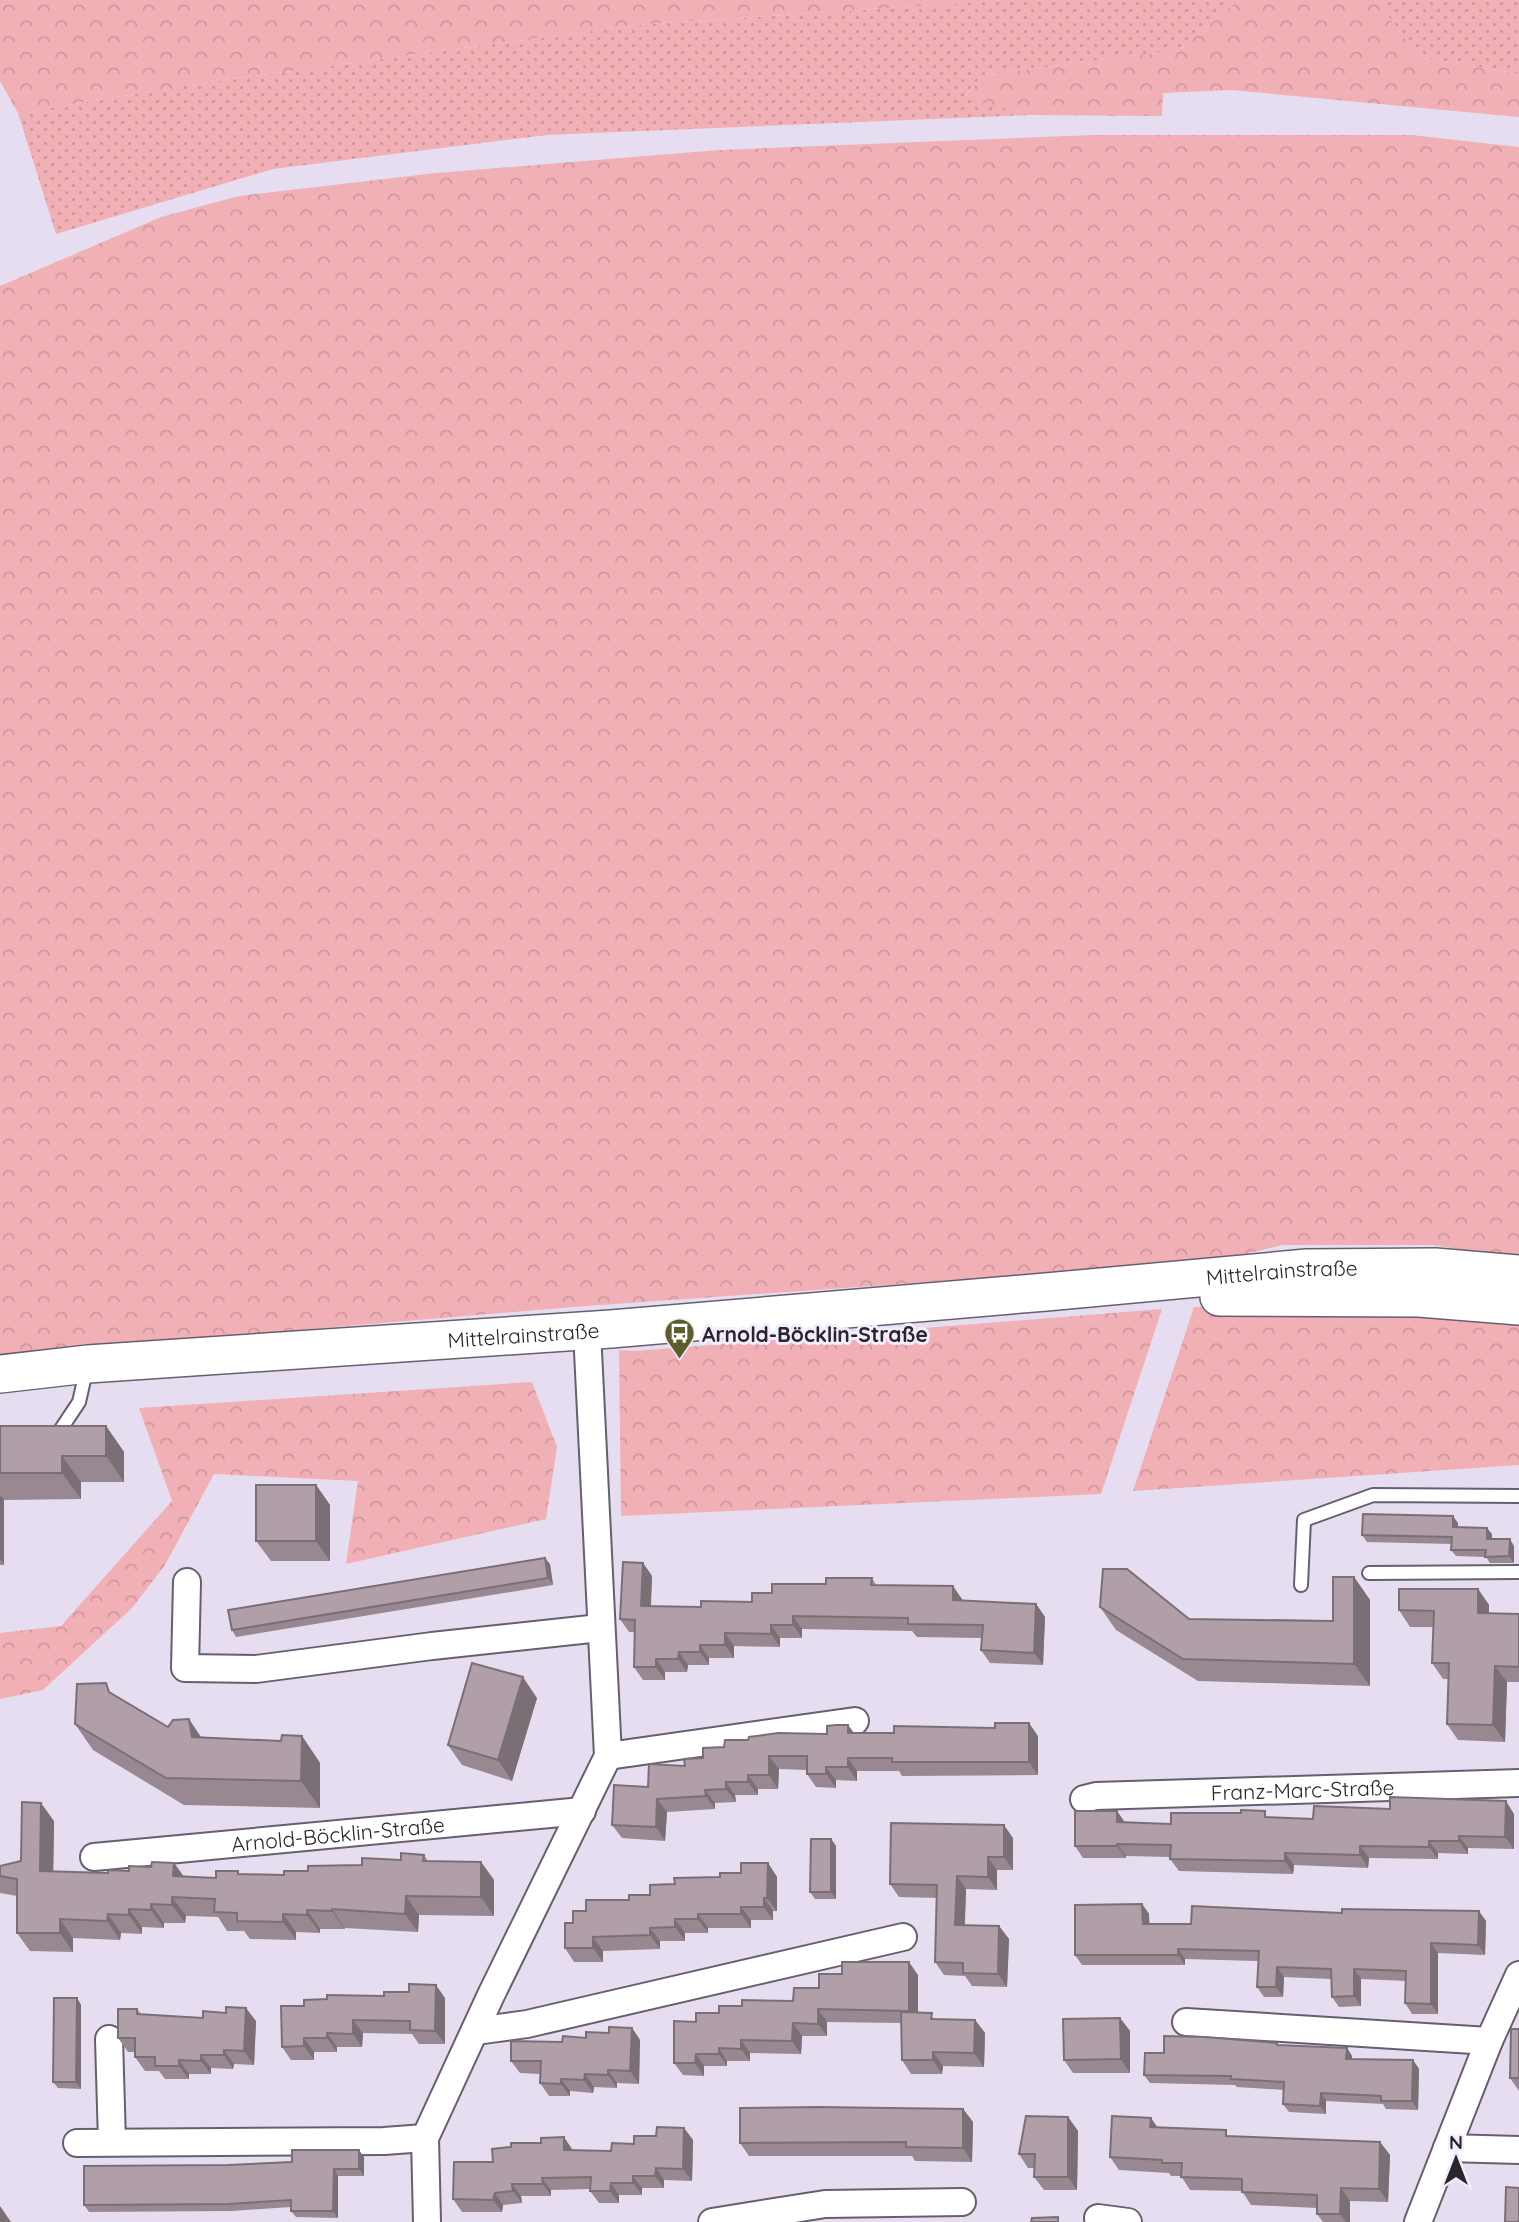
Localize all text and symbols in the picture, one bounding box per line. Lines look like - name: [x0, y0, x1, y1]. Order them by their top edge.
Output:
- street label: Mittelrainstraße: [1205, 1255, 1358, 1290]
- street label: Mittelrainstraße: [447, 1317, 600, 1353]
- bus stop icon: Arnold-Böcklin-Straße: [662, 1317, 696, 1361]
- place label: Arnold-Böcklin-Straße: [702, 1321, 928, 1347]
- street label: Franz-Marc-Straße: [1210, 1774, 1395, 1805]
- street label: Arnold-Böcklin-Straße: [230, 1811, 446, 1857]
- north arrow: [1421, 2124, 1491, 2194]
- text: N: [1449, 2130, 1463, 2154]

